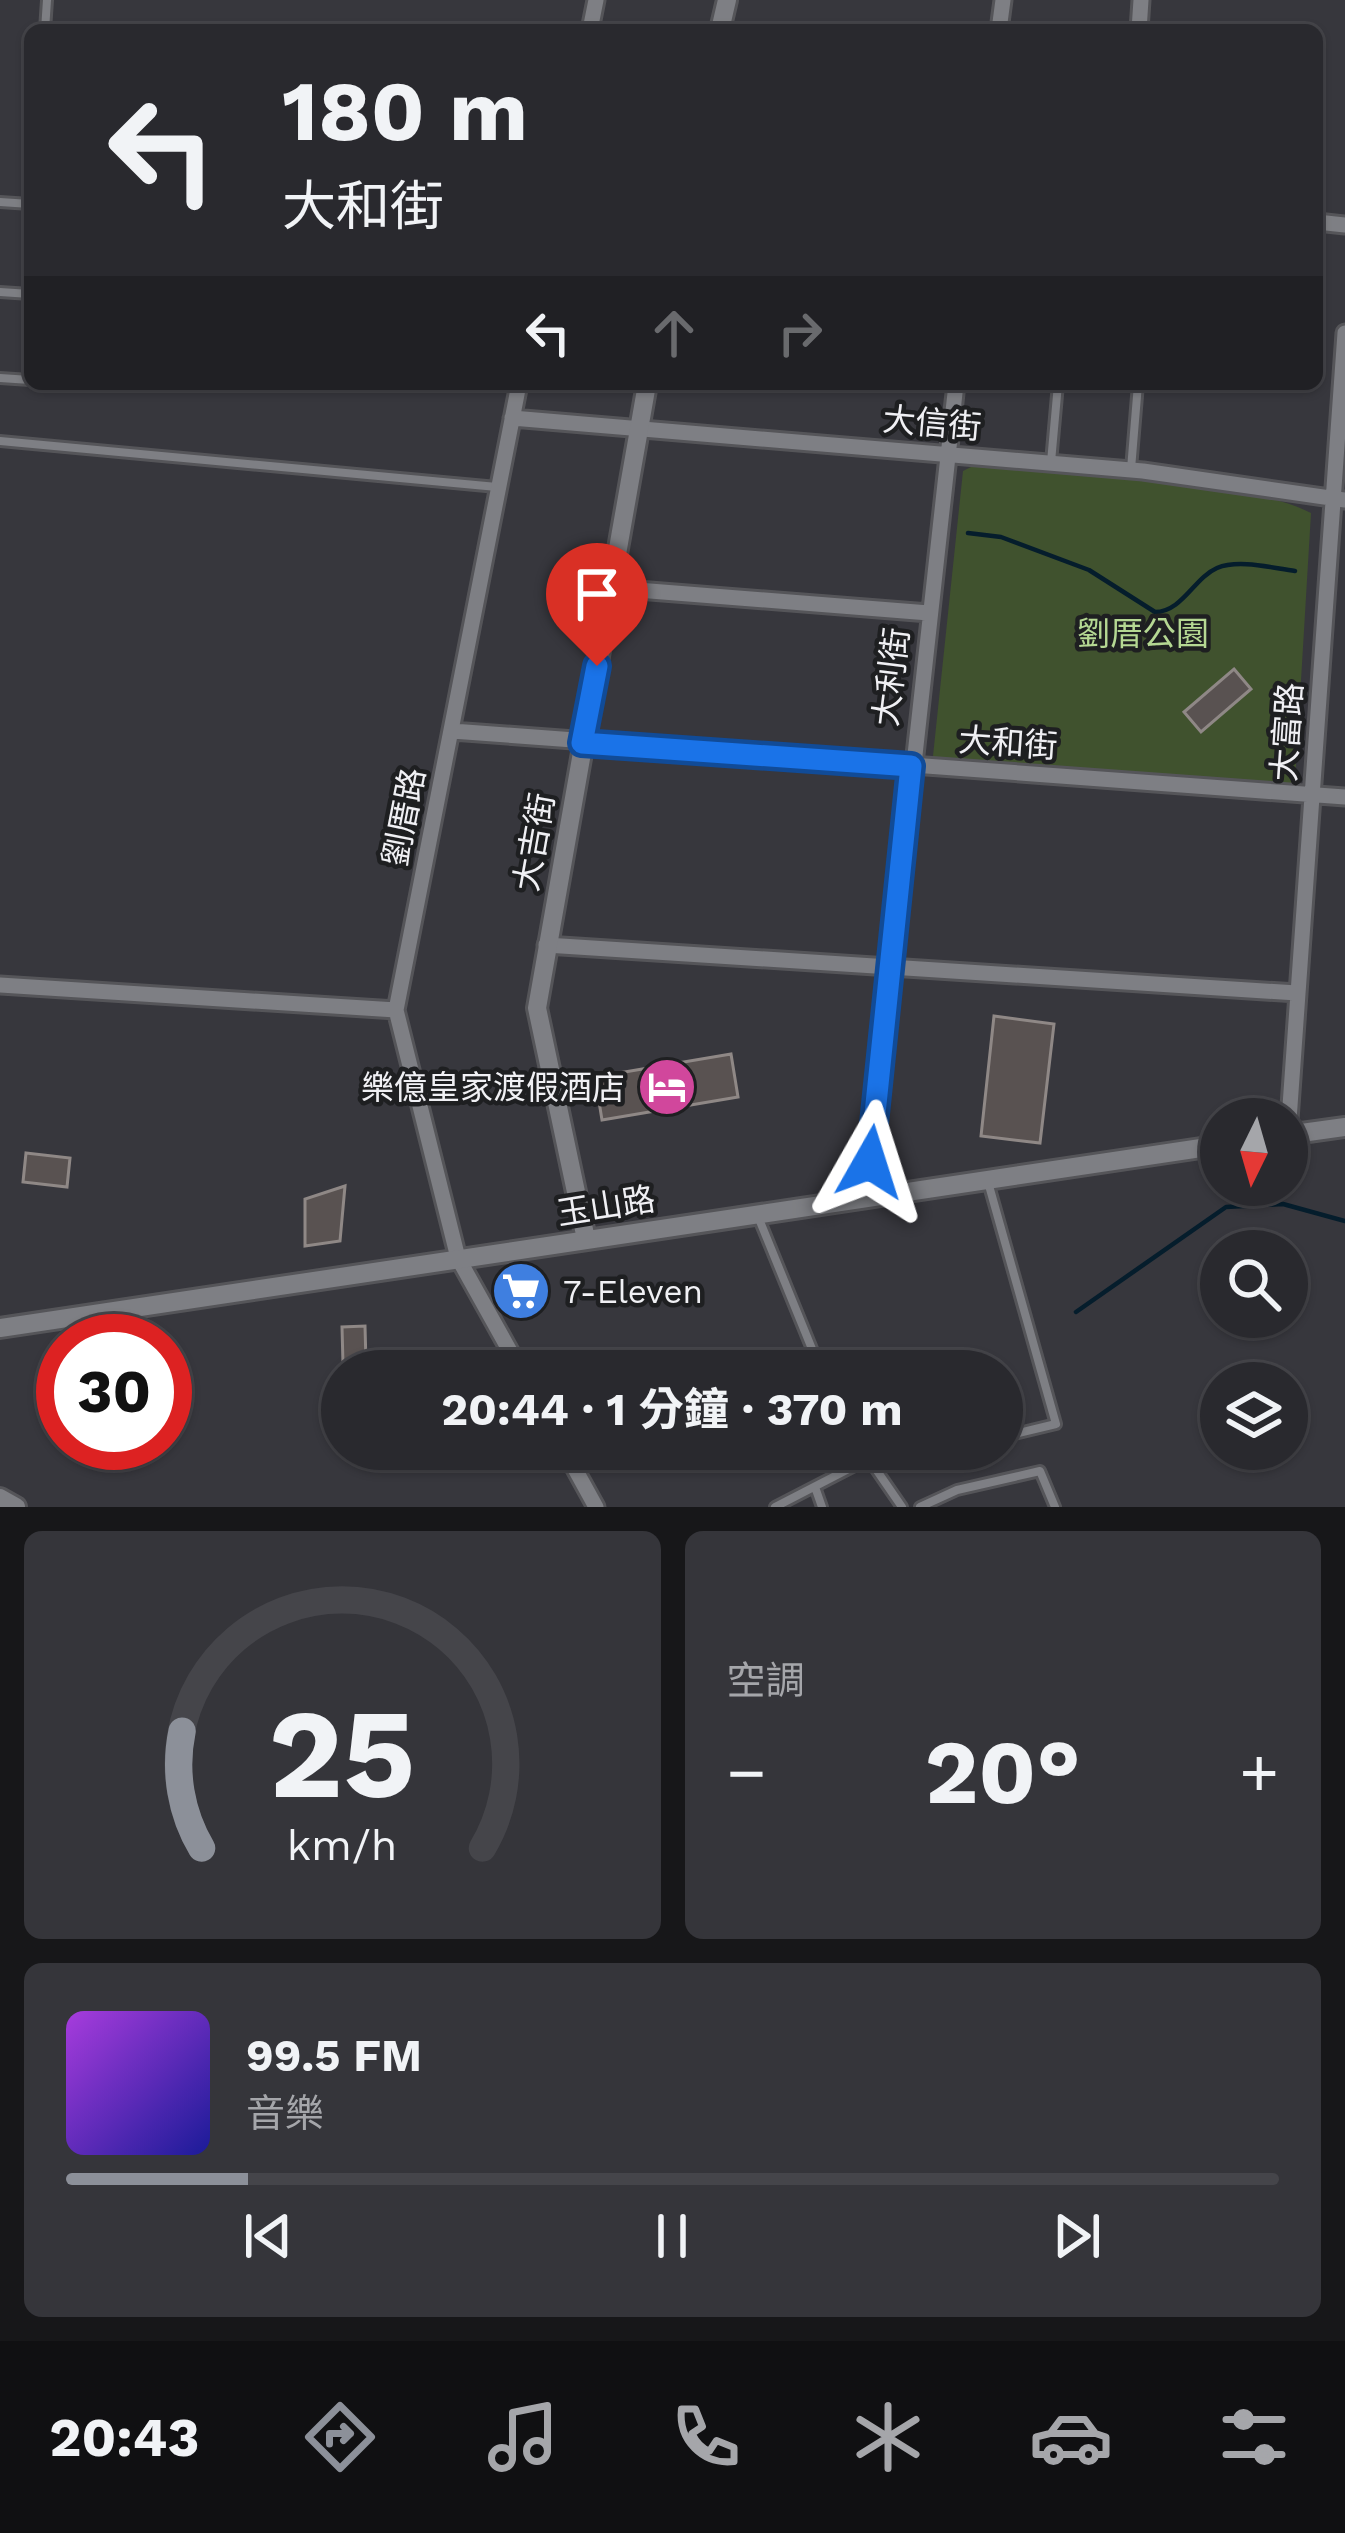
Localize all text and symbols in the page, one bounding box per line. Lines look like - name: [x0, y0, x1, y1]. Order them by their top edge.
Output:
- text: 180 m: [282, 62, 528, 160]
- icon: left: [84, 72, 240, 228]
- text: 大和街: [282, 175, 444, 238]
- icon: left: [515, 300, 581, 366]
- icon: ahead: [641, 300, 707, 366]
- icon: right: [767, 300, 833, 366]
- street label: 大信街: [881, 399, 983, 447]
- pin: [546, 543, 648, 666]
- icon: arrive: [564, 561, 630, 627]
- park label: 劉厝公園: [1077, 614, 1209, 653]
- street label: 大利街: [866, 625, 916, 729]
- street label: 大富路: [1264, 681, 1310, 783]
- street label: 大和街: [957, 720, 1059, 766]
- street label: 劉厝路: [375, 765, 433, 869]
- street label: 大吉街: [506, 790, 562, 894]
- hotel icon: 樂億皇家渡假酒店: [636, 1056, 698, 1118]
- place label: 樂億皇家渡假酒店: [361, 1068, 625, 1107]
- north arrow: [1200, 1098, 1308, 1206]
- map controls: [1200, 1098, 1308, 1470]
- position arrow: [807, 1099, 933, 1225]
- street label: 玉山路: [554, 1179, 658, 1233]
- button: search: [1200, 1230, 1308, 1338]
- supermarket icon: 7-Eleven: [490, 1260, 552, 1322]
- place label: 7-Eleven: [563, 1272, 703, 1311]
- speed limit sign: 30: [36, 1314, 192, 1470]
- button: layers: [1200, 1362, 1308, 1470]
- text: 20:44 · 1 分鐘 · 370 m: [441, 1383, 903, 1436]
- text: 空調: [727, 1658, 805, 1703]
- text: 25: [269, 1681, 416, 1827]
- text: 20°: [925, 1719, 1081, 1825]
- text: −: [727, 1734, 766, 1811]
- text: +: [1239, 1734, 1279, 1811]
- text: km/h: [287, 1820, 397, 1870]
- text: 99.5 FM: [246, 2029, 422, 2082]
- text: 音樂: [246, 2091, 324, 2136]
- icon: previous: [235, 2203, 301, 2269]
- icon: pause: [639, 2203, 705, 2269]
- icon: next: [1044, 2203, 1110, 2269]
- icon: directions: [298, 2395, 382, 2479]
- icon: music: [481, 2395, 565, 2479]
- icon: phone: [664, 2395, 748, 2479]
- icon: climate: [846, 2395, 930, 2479]
- icon: car: [1029, 2395, 1113, 2479]
- icon: filters: [1212, 2395, 1296, 2479]
- text: 20:43: [49, 2406, 200, 2469]

